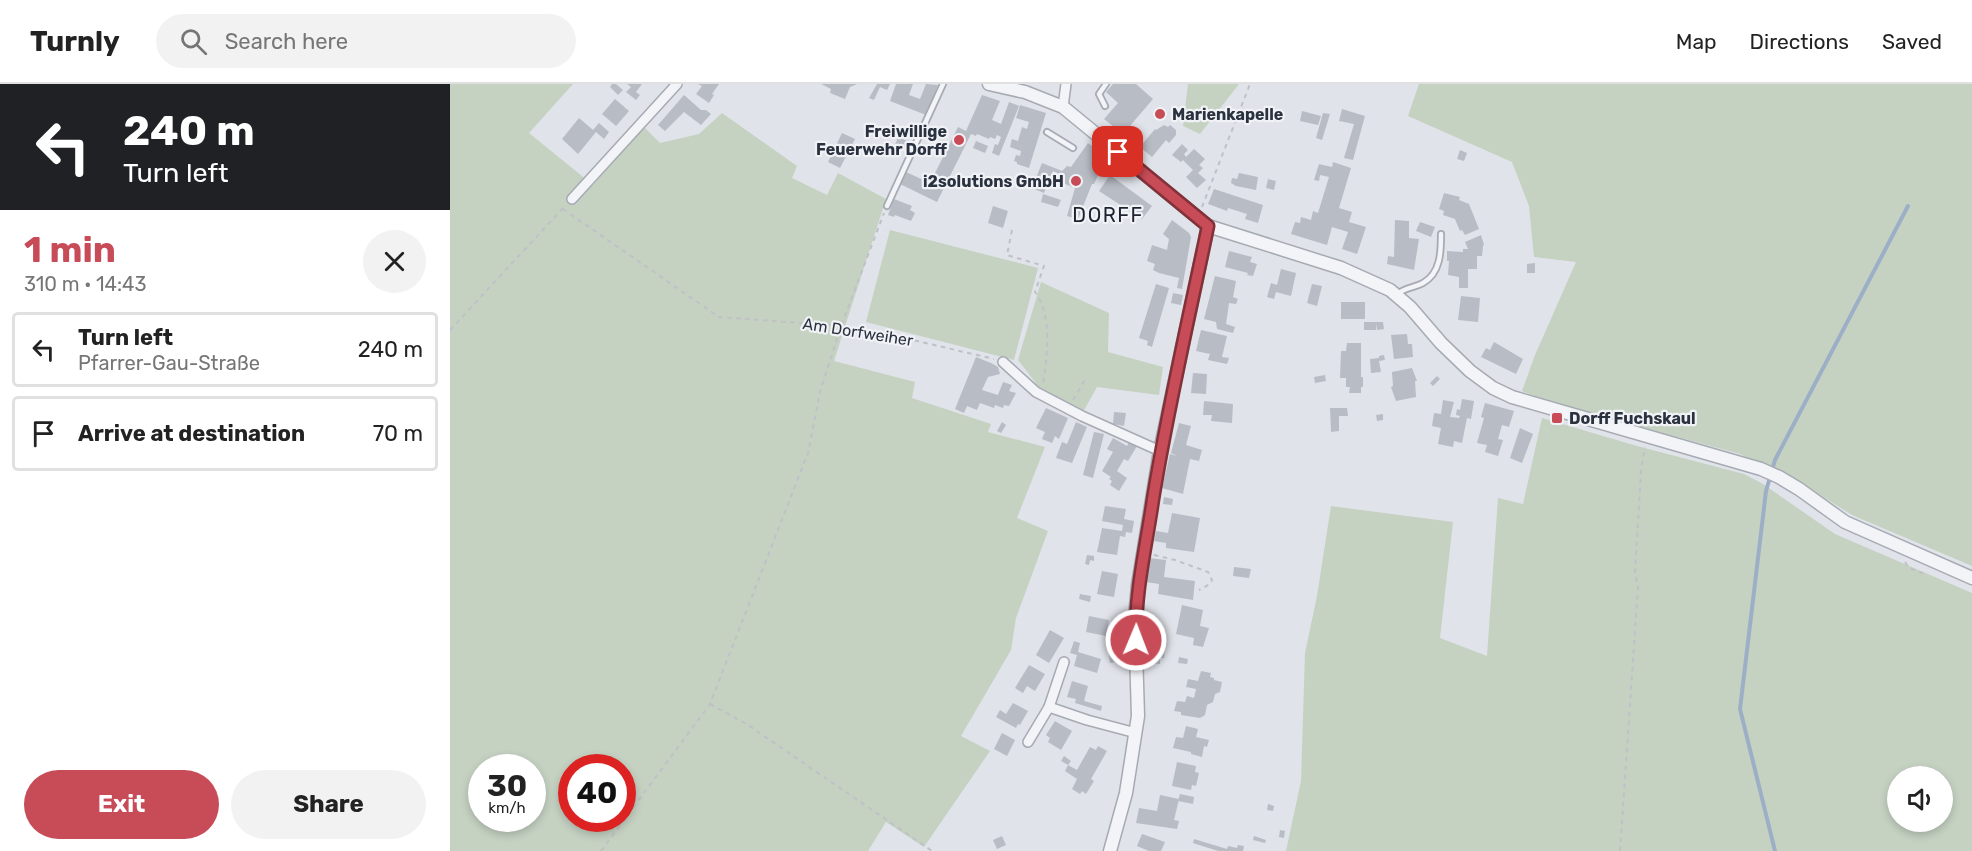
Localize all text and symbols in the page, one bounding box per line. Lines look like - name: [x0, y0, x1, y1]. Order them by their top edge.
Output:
- search box: [156, 14, 576, 68]
- text: Turnly: [30, 25, 120, 58]
- icon: search: [177, 25, 210, 58]
- text: Search here: [225, 28, 348, 55]
- text: Map: [1676, 29, 1717, 54]
- text: Directions: [1750, 29, 1849, 54]
- text: Saved: [1882, 29, 1942, 54]
- place label: Marienkapelle: [1172, 105, 1283, 124]
- text: 240 m: [123, 106, 255, 156]
- marker: Marienkapelle: [1153, 107, 1167, 121]
- icon: left: [24, 108, 102, 186]
- place label: Freiwillige Feuerwehr Dorff: [816, 122, 947, 159]
- pin: [1092, 126, 1143, 177]
- marker: Freiwillige Feuerwehr Dorff: [952, 133, 966, 147]
- icon: arrive: [1101, 135, 1134, 168]
- text: Turn left: [123, 157, 228, 189]
- place label: i2solutions GmbH: [923, 172, 1064, 191]
- marker: i2solutions GmbH: [1069, 174, 1083, 188]
- district label: DORFF: [1072, 203, 1144, 227]
- text: 1 min: [24, 228, 116, 271]
- button: close: [363, 230, 426, 293]
- text: 310 m · 14:43: [24, 272, 147, 296]
- street label: Am Dorfweiher: [801, 314, 915, 350]
- text: Turn left: [78, 324, 173, 351]
- icon: left: [27, 333, 60, 366]
- text: 240 m: [358, 336, 423, 363]
- text: Pfarrer-Gau-Straße: [78, 351, 260, 375]
- place label: Dorff Fuchskaul: [1569, 409, 1696, 428]
- marker: Dorff Fuchskaul: [1550, 411, 1564, 425]
- icon: arrive: [27, 417, 60, 450]
- text: Arrive at destination: [78, 420, 305, 447]
- text: 70 m: [373, 420, 423, 447]
- position arrow: [1104, 608, 1168, 672]
- speed limit sign: 40: [558, 754, 636, 832]
- map controls: [1887, 766, 1953, 832]
- button: sound: [1887, 766, 1953, 832]
- text: 30: [487, 768, 527, 804]
- button: Exit: [24, 770, 219, 839]
- button: Share: [231, 770, 426, 839]
- text: km/h: [488, 799, 526, 817]

